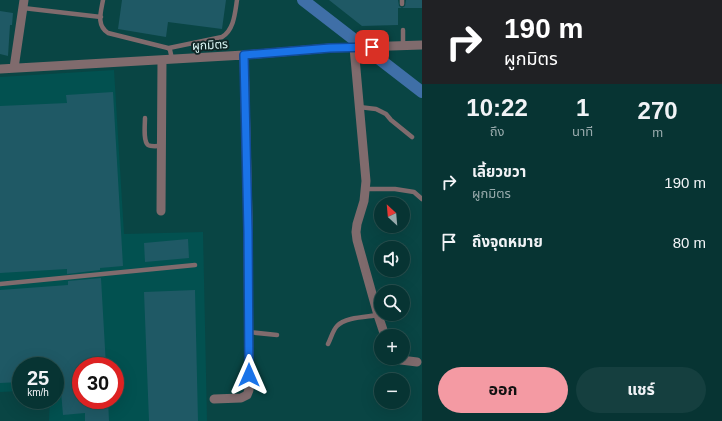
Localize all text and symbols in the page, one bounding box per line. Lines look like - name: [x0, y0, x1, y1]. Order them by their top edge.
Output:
- text: 190 m: [504, 13, 583, 44]
- icon: right: [438, 16, 490, 68]
- pin: [355, 30, 389, 64]
- icon: arrive: [361, 36, 383, 58]
- street label: ผูกมิตร: [192, 37, 228, 53]
- text: ผูกมิตร: [504, 49, 558, 69]
- text: 10:22: [466, 94, 528, 121]
- text: 1: [576, 94, 589, 121]
- text: 270: [638, 97, 678, 124]
- text: ถึง: [490, 124, 504, 139]
- text: นาที: [572, 124, 593, 139]
- text: m: [652, 125, 663, 140]
- text: เลี้ยวขวา: [472, 163, 526, 180]
- icon: right: [438, 171, 460, 193]
- text: 190 m: [664, 174, 706, 191]
- text: ผูกมิตร: [472, 186, 511, 201]
- north arrow: [374, 197, 410, 233]
- map controls: [374, 197, 410, 409]
- icon: arrive: [438, 231, 460, 253]
- text: ถึงจุดหมาย: [472, 233, 543, 250]
- text: 80 m: [673, 234, 706, 251]
- button: sound: [374, 241, 410, 277]
- button: search: [374, 285, 410, 321]
- button: +: [374, 329, 410, 365]
- position arrow: [228, 354, 270, 396]
- speed limit sign: 30: [72, 357, 124, 409]
- text: 25: [27, 367, 49, 389]
- button: ออก: [438, 367, 568, 413]
- button: แชร์: [576, 367, 706, 413]
- button: −: [374, 373, 410, 409]
- text: km/h: [27, 387, 49, 398]

